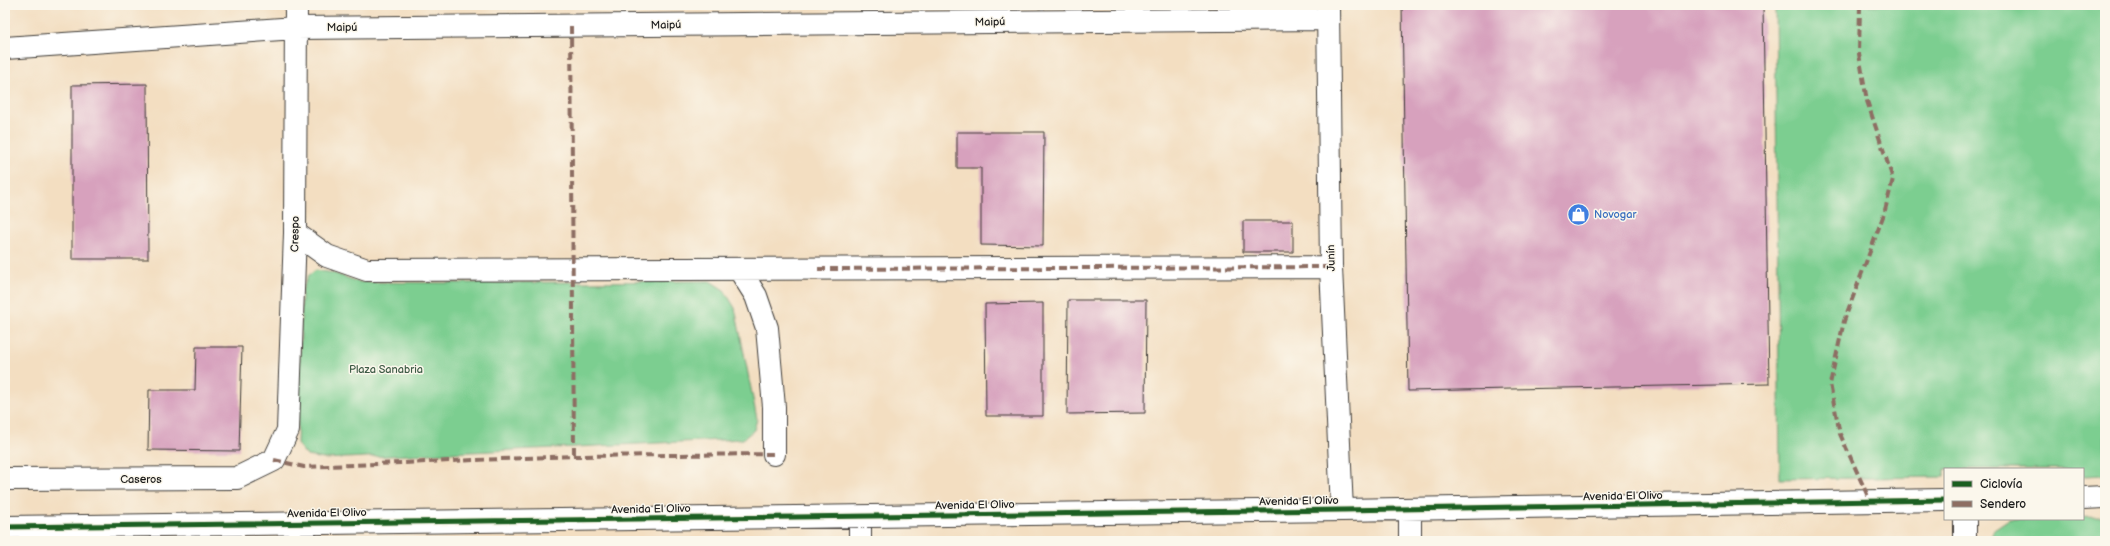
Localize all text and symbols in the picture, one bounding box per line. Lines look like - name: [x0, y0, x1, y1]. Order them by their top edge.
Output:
- street label: Maipú: [975, 15, 1005, 29]
- street label: Maipú: [651, 18, 681, 32]
- street label: Maipú: [327, 21, 357, 34]
- shop icon: Novogar: [1565, 201, 1591, 227]
- place label: Novogar: [1594, 208, 1637, 221]
- street label: Crespo: [288, 216, 302, 252]
- street label: Junín: [1324, 244, 1338, 272]
- park label: Plaza Sanabria: [349, 363, 423, 376]
- legend: [1944, 468, 2084, 520]
- street label: Caseros: [120, 473, 162, 486]
- text: Ciclovía: [1980, 477, 2023, 492]
- street label: Avenida El Olivo: [1583, 489, 1663, 503]
- street label: Avenida El Olivo: [1259, 494, 1339, 508]
- text: Sendero: [1980, 497, 2026, 512]
- street label: Avenida El Olivo: [935, 498, 1015, 512]
- street label: Avenida El Olivo: [611, 502, 691, 516]
- street label: Avenida El Olivo: [287, 506, 367, 520]

